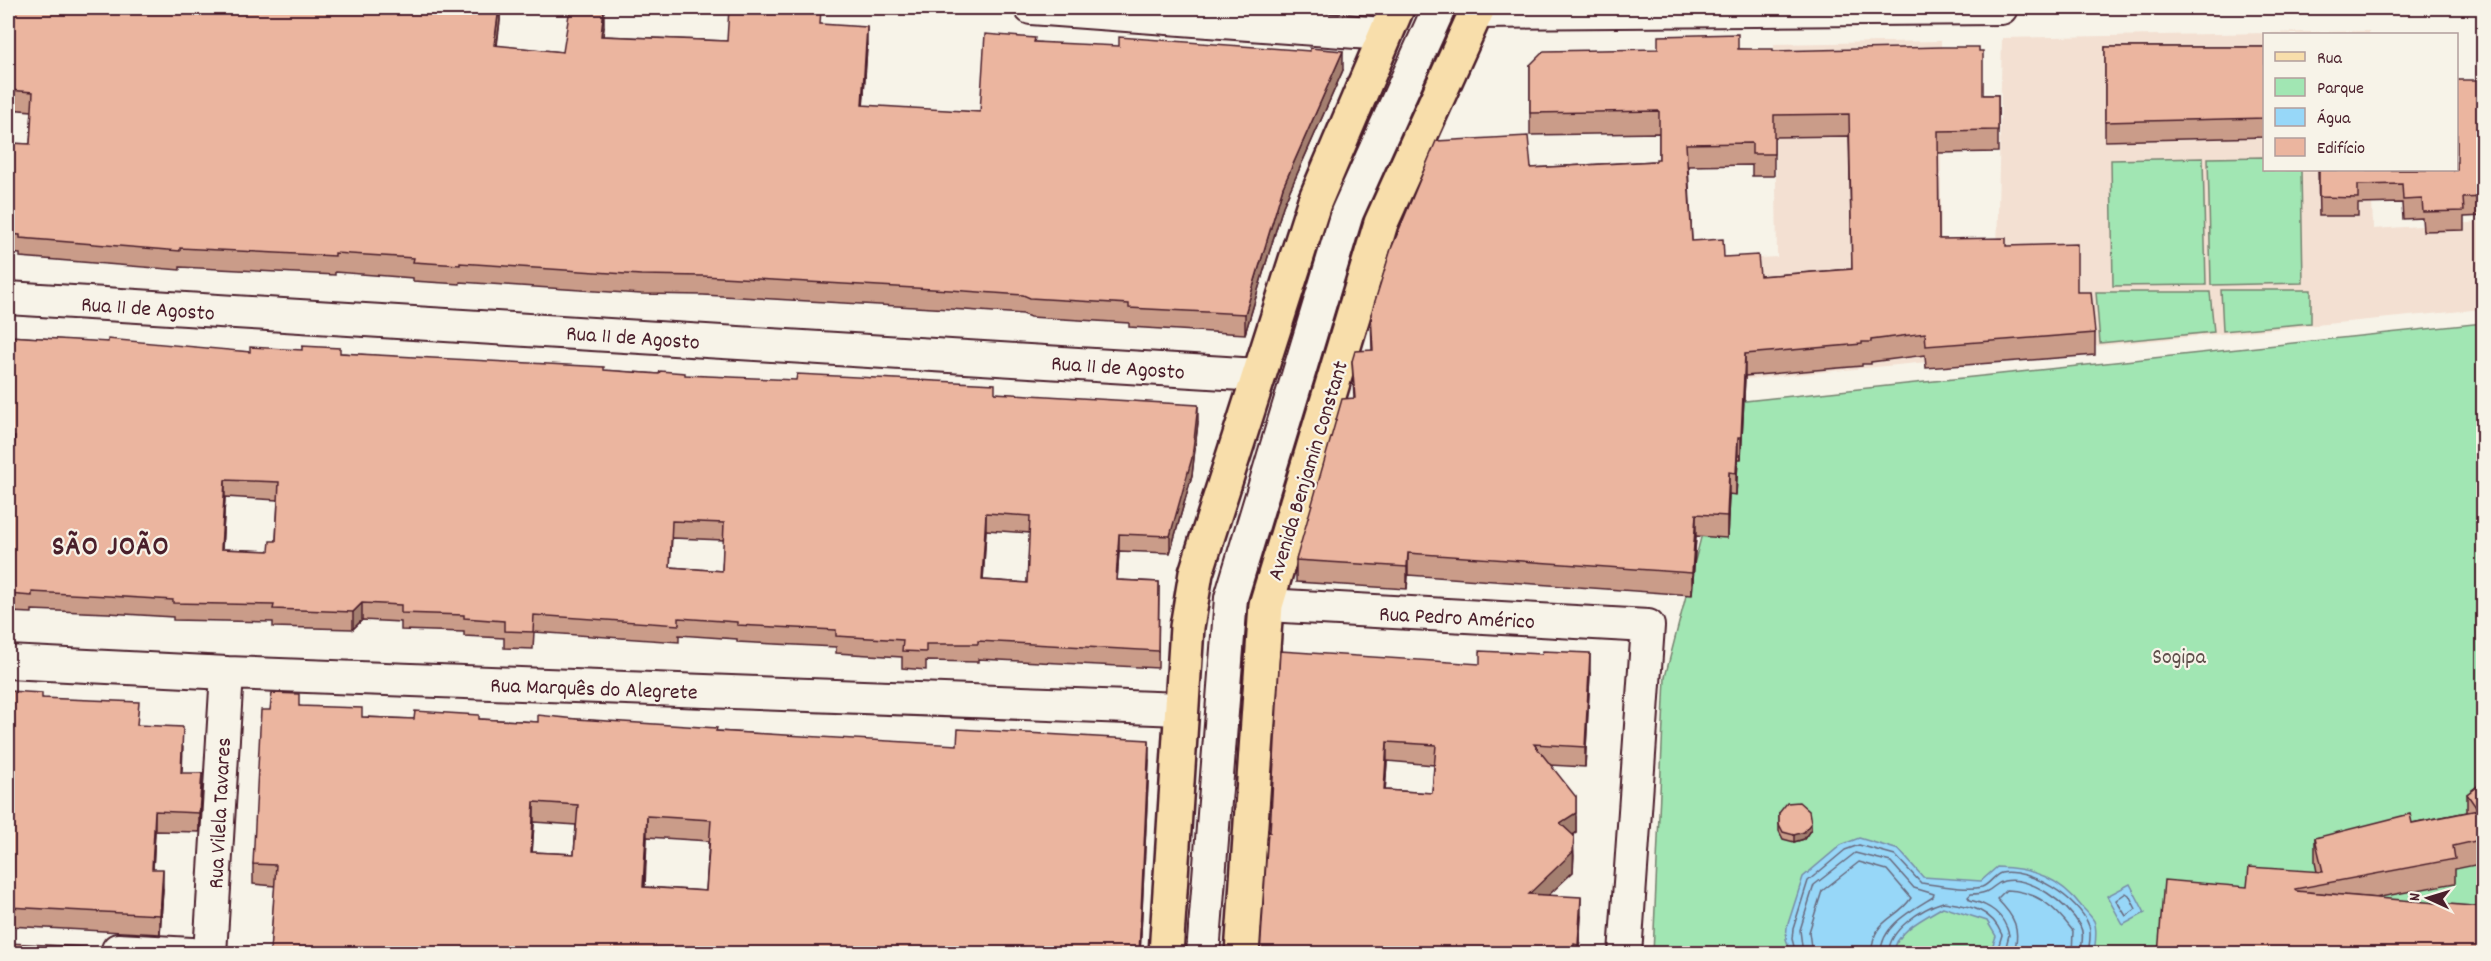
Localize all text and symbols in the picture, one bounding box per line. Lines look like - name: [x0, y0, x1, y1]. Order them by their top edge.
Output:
- legend: [2263, 33, 2458, 171]
- text: Rua: [2317, 47, 2343, 72]
- text: Parque: [2317, 77, 2364, 102]
- text: Água: [2317, 107, 2351, 132]
- text: Edifício: [2317, 137, 2365, 162]
- street label: Rua 11 de Agosto: [80, 290, 216, 331]
- street label: Rua 11 de Agosto: [565, 319, 701, 360]
- street label: Rua 11 de Agosto: [1050, 349, 1186, 390]
- street label: Avenida Benjamin Constant: [1261, 357, 1358, 585]
- district label: SÃO JOÃO: [52, 529, 170, 569]
- street label: Rua Pedro Américo: [1378, 600, 1536, 639]
- park label: Sogipa: [2152, 643, 2206, 674]
- street label: Rua Marquês do Alegrete: [490, 671, 698, 710]
- street label: Rua Vilela Tavares: [202, 737, 241, 890]
- north arrow: [2398, 868, 2458, 928]
- text: N: [2404, 892, 2427, 902]

